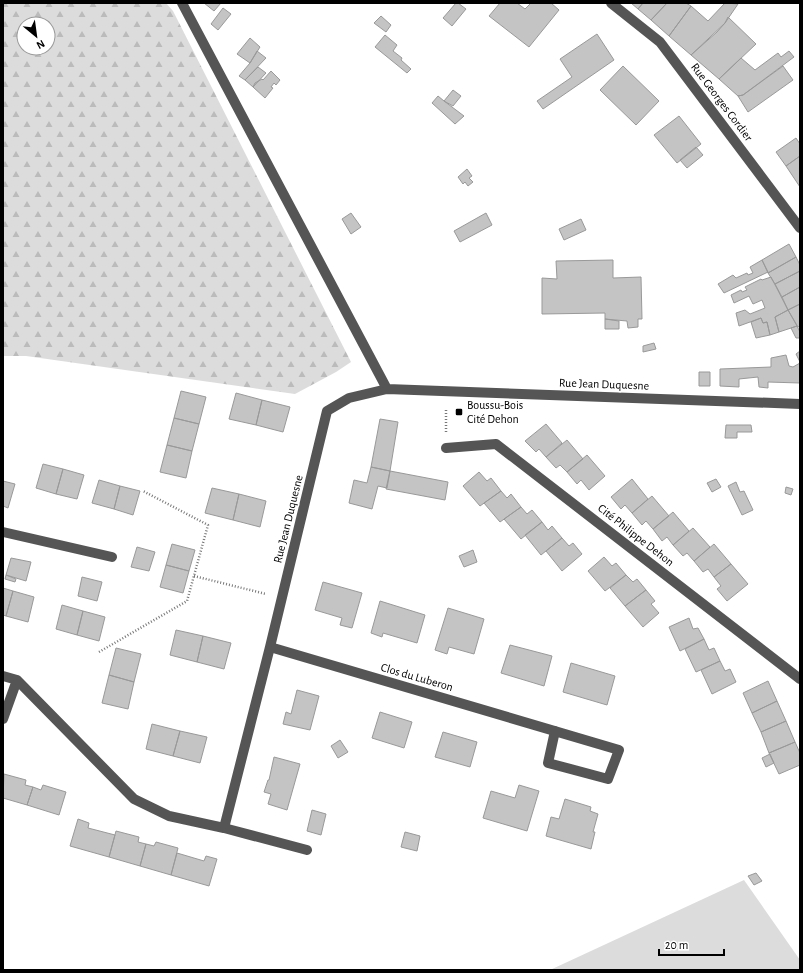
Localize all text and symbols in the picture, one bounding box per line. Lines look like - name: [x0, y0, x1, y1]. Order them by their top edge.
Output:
- north arrow: [16, 16, 56, 56]
- text: N: [35, 38, 47, 51]
- street label: Rue Georges Cordier: [689, 61, 755, 143]
- street label: Rue Jean Duquesne: [559, 376, 649, 392]
- place label: Boussu-Bois Cité Dehon: [467, 399, 523, 425]
- marker: Boussu-Bois Cité Dehon: [454, 407, 464, 417]
- street label: Rue Jean Duquesne: [271, 474, 305, 564]
- street label: Cité Philippe Dehon: [596, 502, 676, 568]
- street label: Clos du Luberon: [380, 661, 454, 693]
- scale bar: [659, 931, 724, 957]
- text: 20 m: [665, 939, 688, 951]

